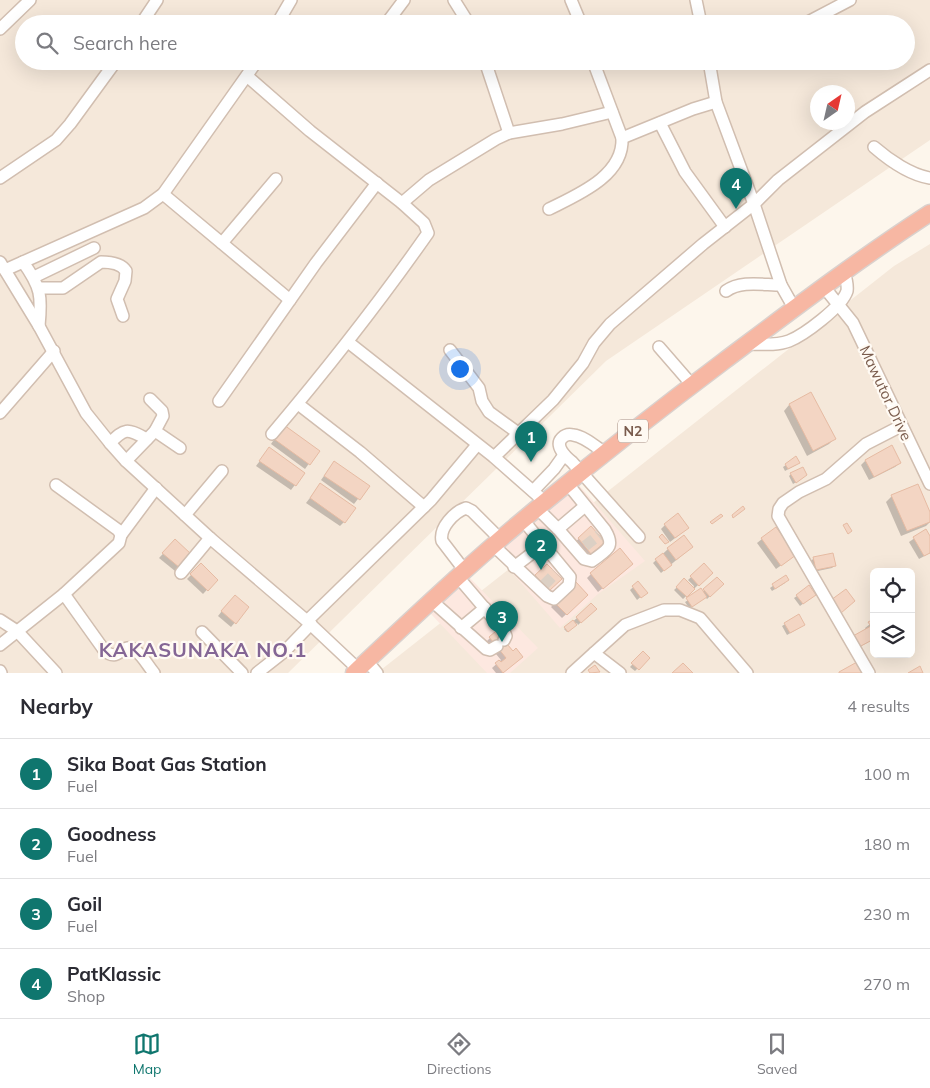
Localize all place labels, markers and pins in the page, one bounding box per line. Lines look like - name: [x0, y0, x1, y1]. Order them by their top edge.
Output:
- pin: 4: [720, 168, 752, 209]
- pin: 1: [515, 421, 547, 462]
- pin: 2: [525, 529, 557, 570]
- pin: 3: [486, 601, 518, 642]

